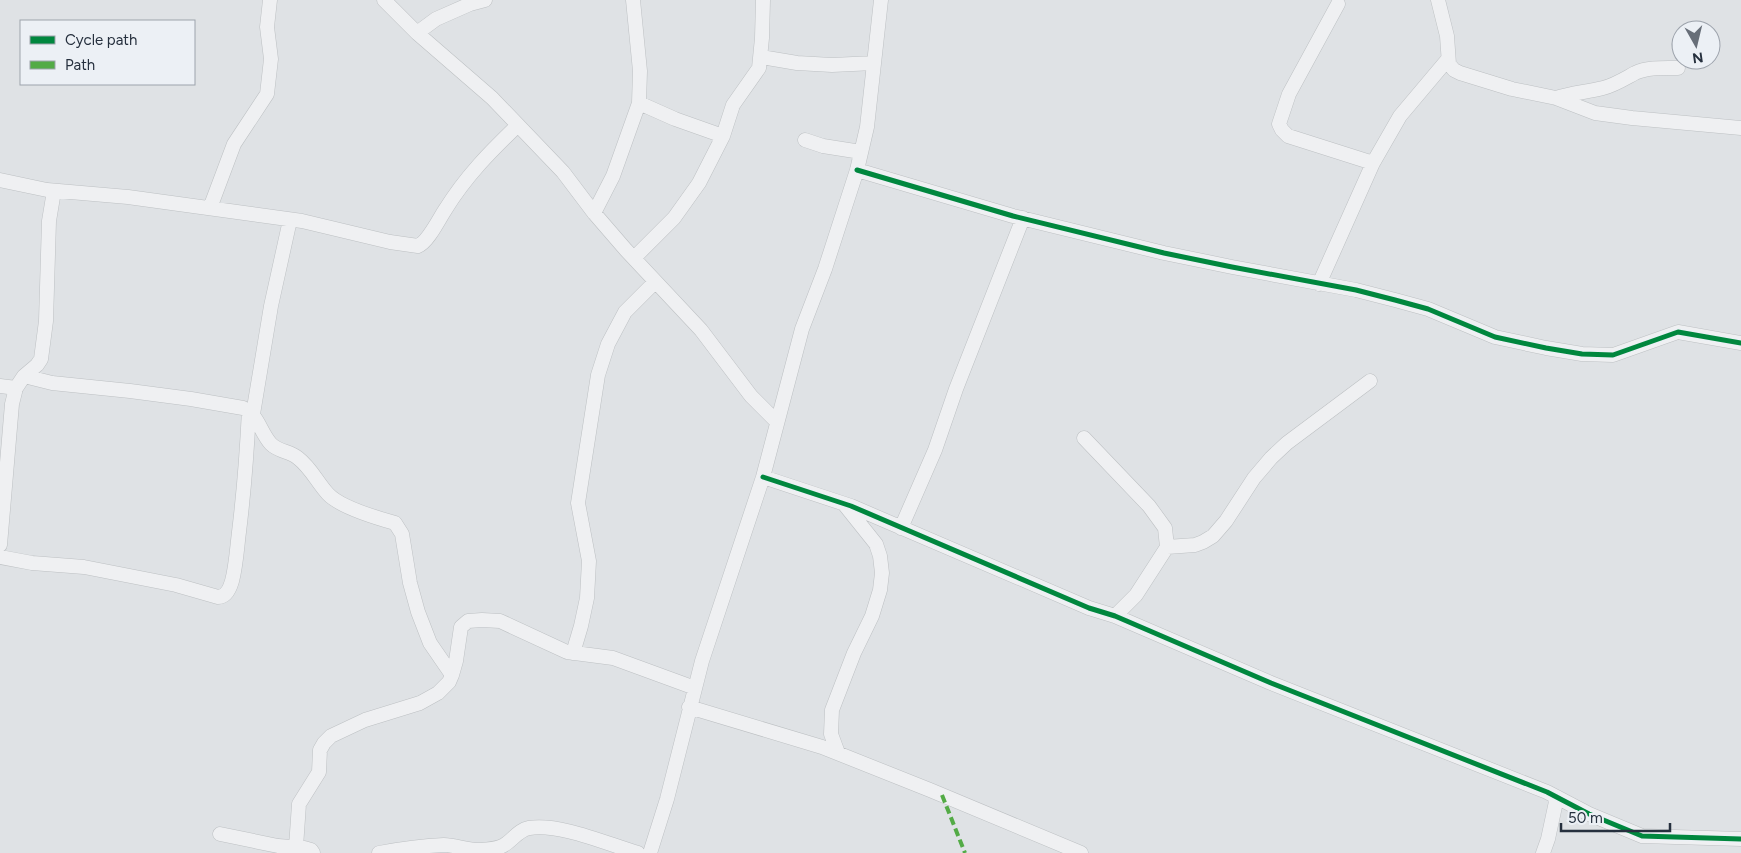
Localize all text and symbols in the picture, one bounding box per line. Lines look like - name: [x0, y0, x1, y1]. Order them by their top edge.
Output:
- legend: [20, 20, 195, 85]
- north arrow: [1671, 20, 1721, 70]
- text: Cycle path: [65, 31, 137, 49]
- text: N: [1691, 48, 1704, 67]
- text: Path: [65, 56, 95, 74]
- scale bar: [1561, 800, 1670, 832]
- text: 50 m: [1568, 809, 1603, 827]

